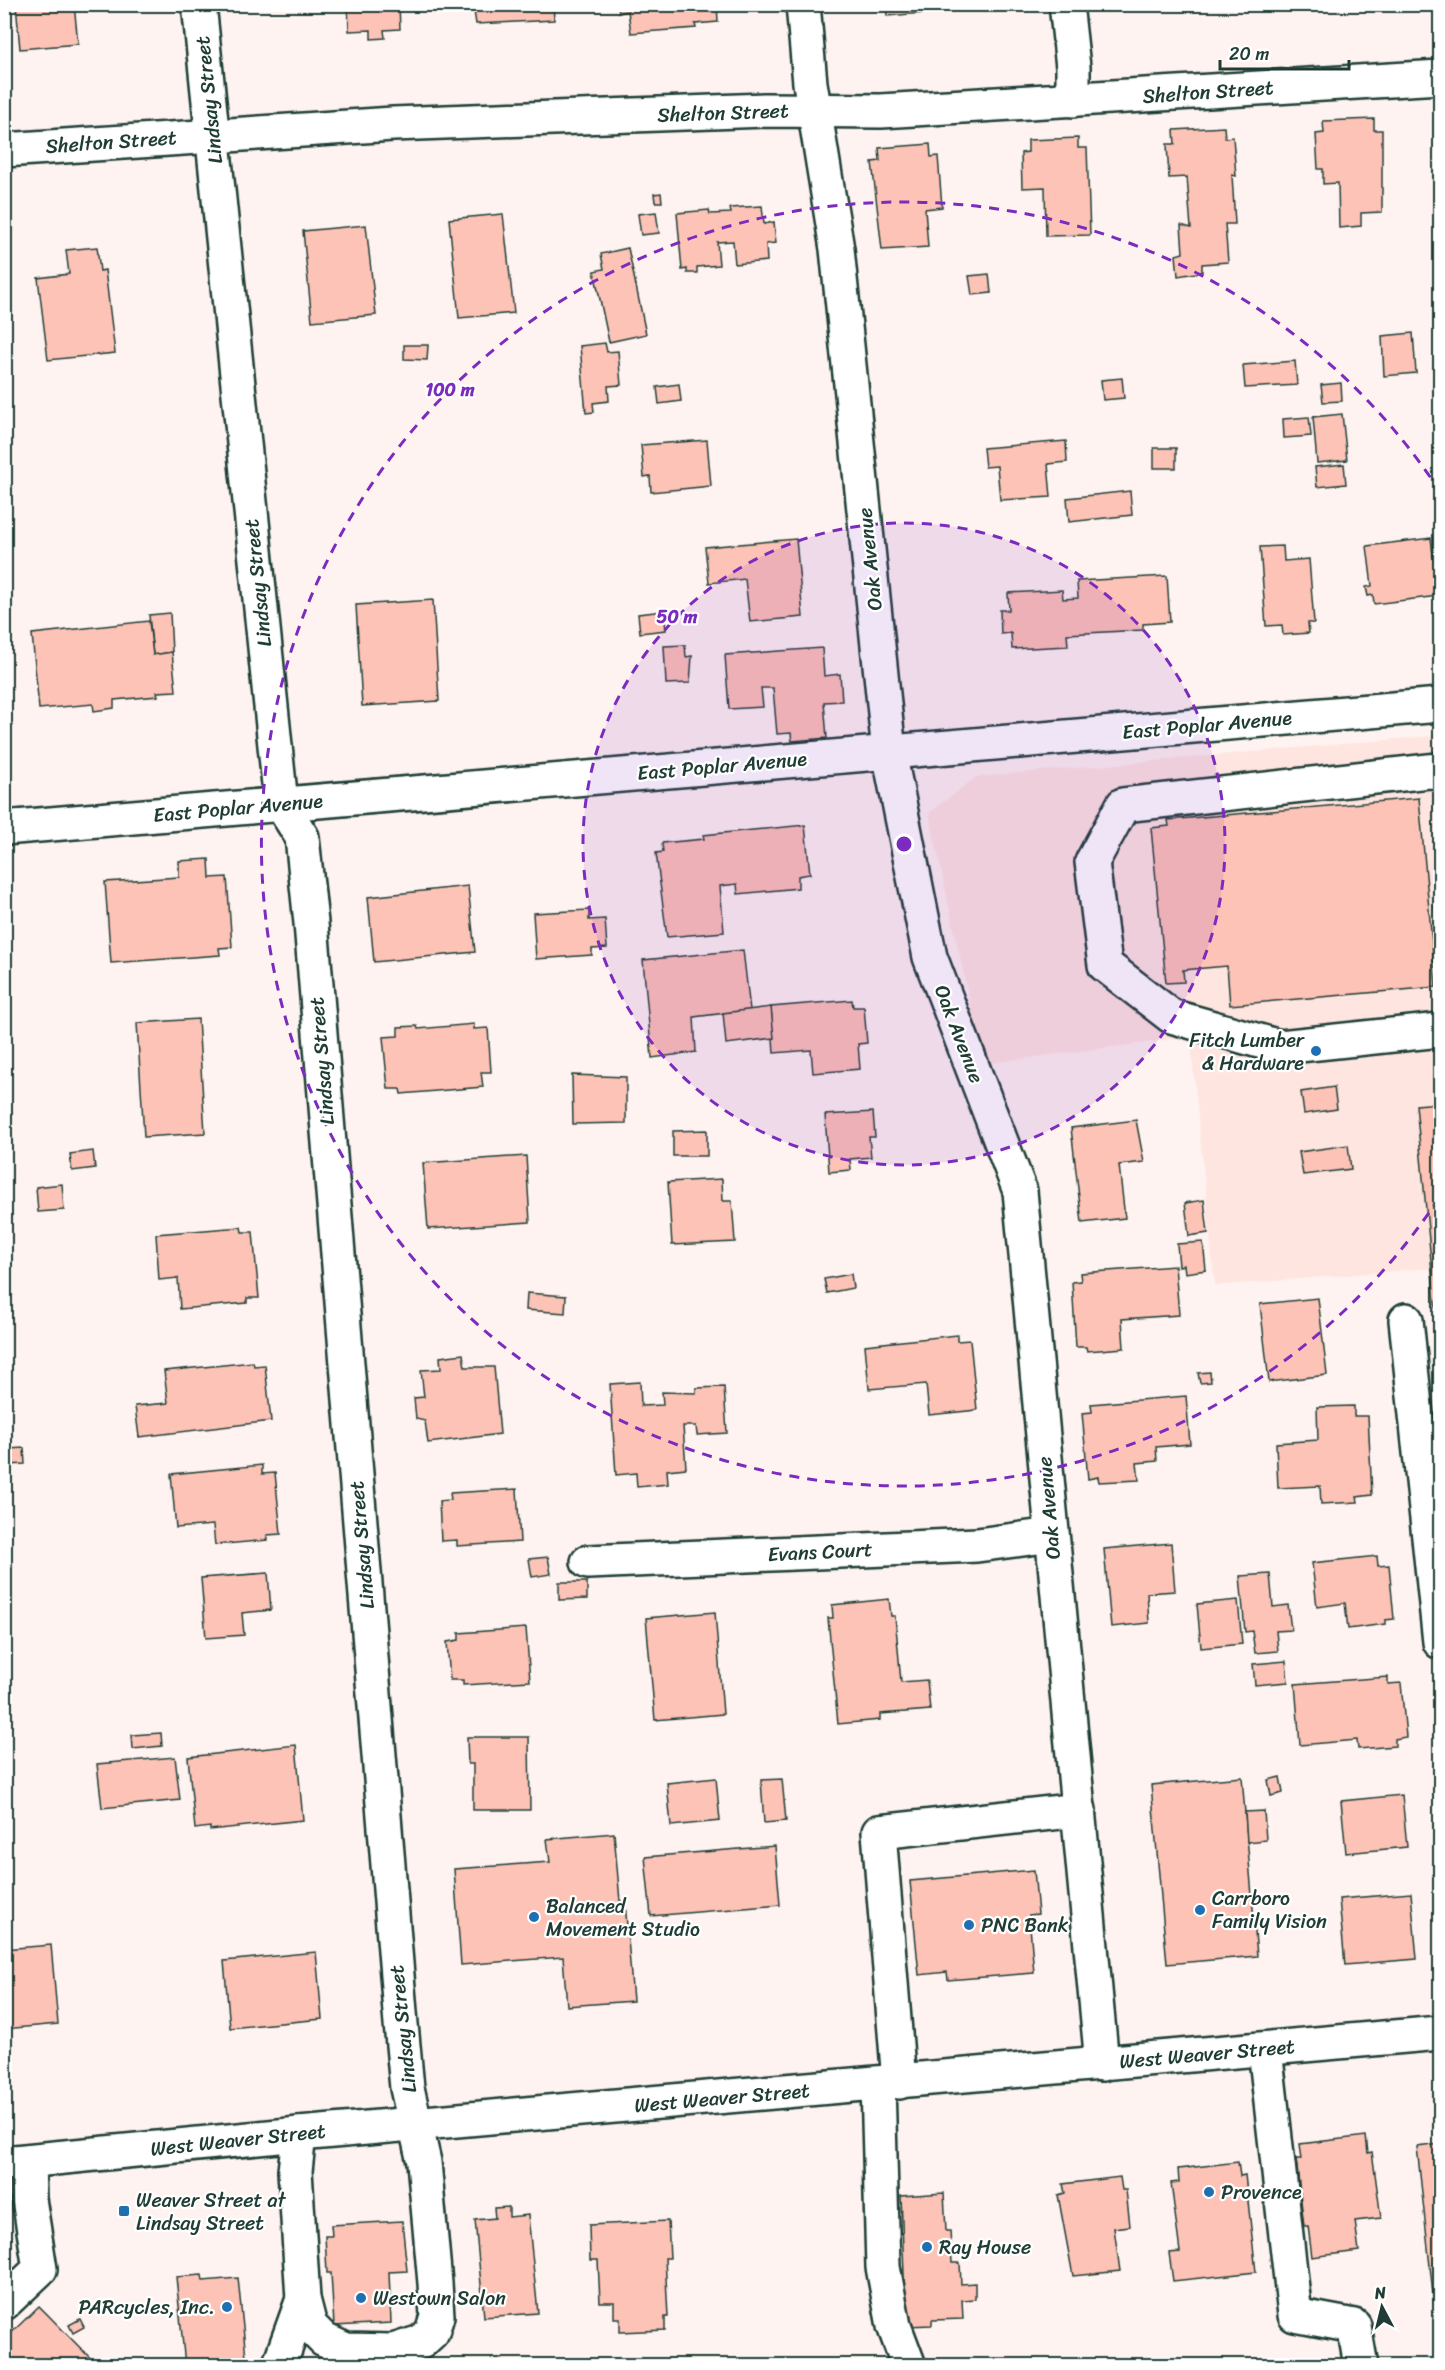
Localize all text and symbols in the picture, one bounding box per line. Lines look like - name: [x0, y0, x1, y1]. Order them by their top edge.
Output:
- scale bar: [1220, 33, 1349, 71]
- street label: Lindsay Street: [185, 34, 233, 166]
- text: 20 m: [1229, 38, 1269, 70]
- street label: Shelton Street: [1141, 70, 1275, 114]
- street label: Shelton Street: [657, 93, 790, 133]
- street label: Shelton Street: [44, 120, 178, 164]
- text: 100 m: [426, 374, 475, 406]
- street label: Oak Avenue: [847, 506, 893, 612]
- street label: Lindsay Street: [234, 517, 282, 649]
- text: 50 m: [657, 601, 698, 633]
- street label: East Poplar Avenue: [1121, 700, 1294, 750]
- street label: East Poplar Avenue: [636, 741, 809, 791]
- street label: East Poplar Avenue: [152, 783, 325, 833]
- centre of rings: [894, 834, 914, 854]
- street label: Oak Avenue: [924, 980, 994, 1088]
- street label: Lindsay Street: [299, 995, 345, 1126]
- place label: Fitch Lumber & Hardware: [1189, 1023, 1305, 1081]
- marker: Fitch Lumber & Hardware: [1309, 1044, 1323, 1058]
- street label: Oak Avenue: [1027, 1455, 1071, 1561]
- street label: Lindsay Street: [339, 1479, 385, 1610]
- street label: Evans Court: [767, 1532, 874, 1572]
- place label: Carrboro Family Vision: [1212, 1881, 1327, 1939]
- place label: Balanced Movement Studio: [546, 1889, 700, 1947]
- marker: Carrboro Family Vision: [1193, 1903, 1207, 1917]
- place label: PNC Bank: [981, 1908, 1069, 1943]
- marker: Balanced Movement Studio: [527, 1910, 541, 1924]
- marker: PNC Bank: [962, 1918, 976, 1932]
- street label: Lindsay Street: [379, 1963, 427, 2095]
- street label: West Weaver Street: [1118, 2029, 1296, 2079]
- street label: West Weaver Street: [633, 2073, 811, 2123]
- street label: West Weaver Street: [149, 2113, 328, 2167]
- place label: Provence: [1221, 2175, 1302, 2210]
- place label: Weaver Street at Lindsay Street: [136, 2183, 286, 2241]
- marker: Provence: [1202, 2185, 1216, 2199]
- marker: Weaver Street at Lindsay Street: [117, 2204, 131, 2218]
- place label: Ray House: [939, 2230, 1031, 2265]
- marker: Ray House: [920, 2240, 934, 2254]
- north arrow: [1352, 2277, 1412, 2337]
- text: N: [1372, 2277, 1388, 2308]
- place label: Westown Salon: [373, 2281, 506, 2316]
- place label: PARcycles, Inc.: [79, 2290, 215, 2325]
- marker: Westown Salon: [354, 2291, 368, 2305]
- marker: PARcycles, Inc.: [220, 2300, 234, 2314]

